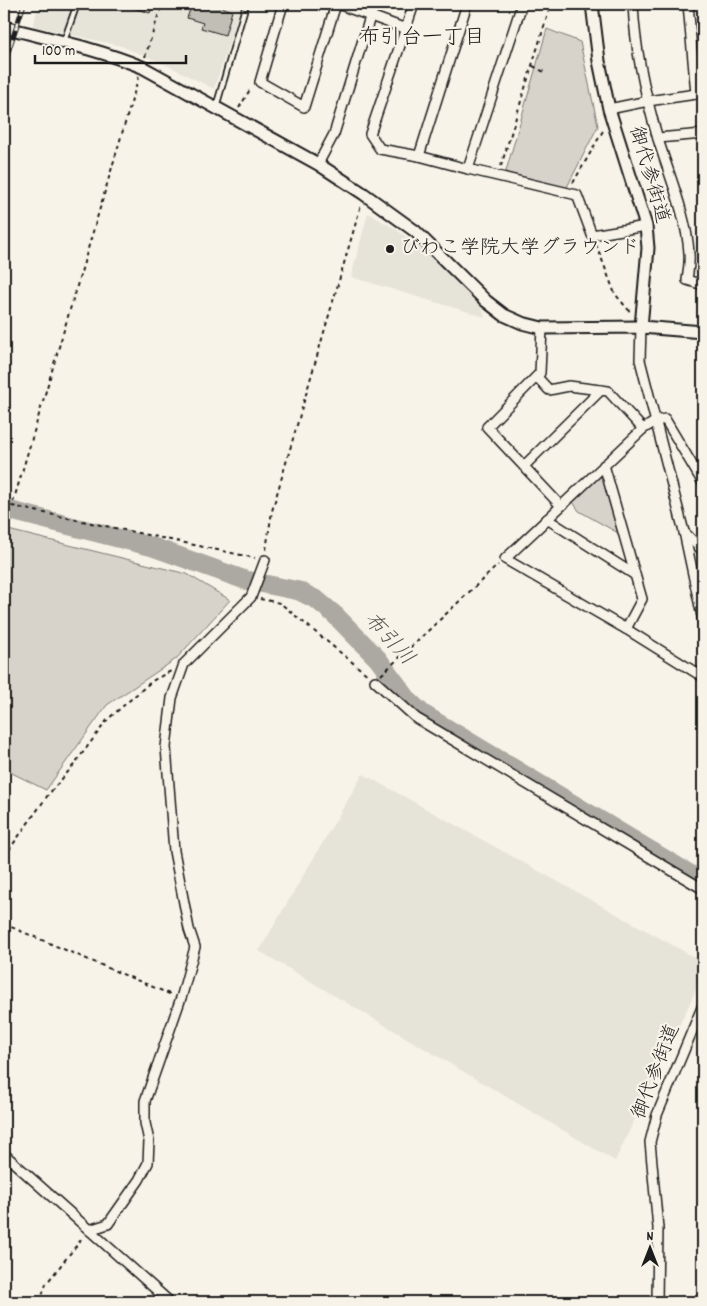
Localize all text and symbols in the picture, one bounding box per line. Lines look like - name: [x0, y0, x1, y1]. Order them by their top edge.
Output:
- district label: 布引台一丁目: [359, 24, 485, 54]
- scale bar: [35, 32, 186, 64]
- text: 100 m: [42, 41, 75, 63]
- street label: 御代参街道: [621, 123, 675, 227]
- place label: びわこ学院大学グラウンド: [400, 235, 640, 263]
- marker: びわこ学院大学グラウンド: [384, 243, 396, 255]
- water label: 布引川: [356, 607, 420, 673]
- street label: 御代参街道: [626, 1020, 688, 1124]
- north arrow: [624, 1224, 674, 1274]
- text: N: [647, 1227, 654, 1247]

